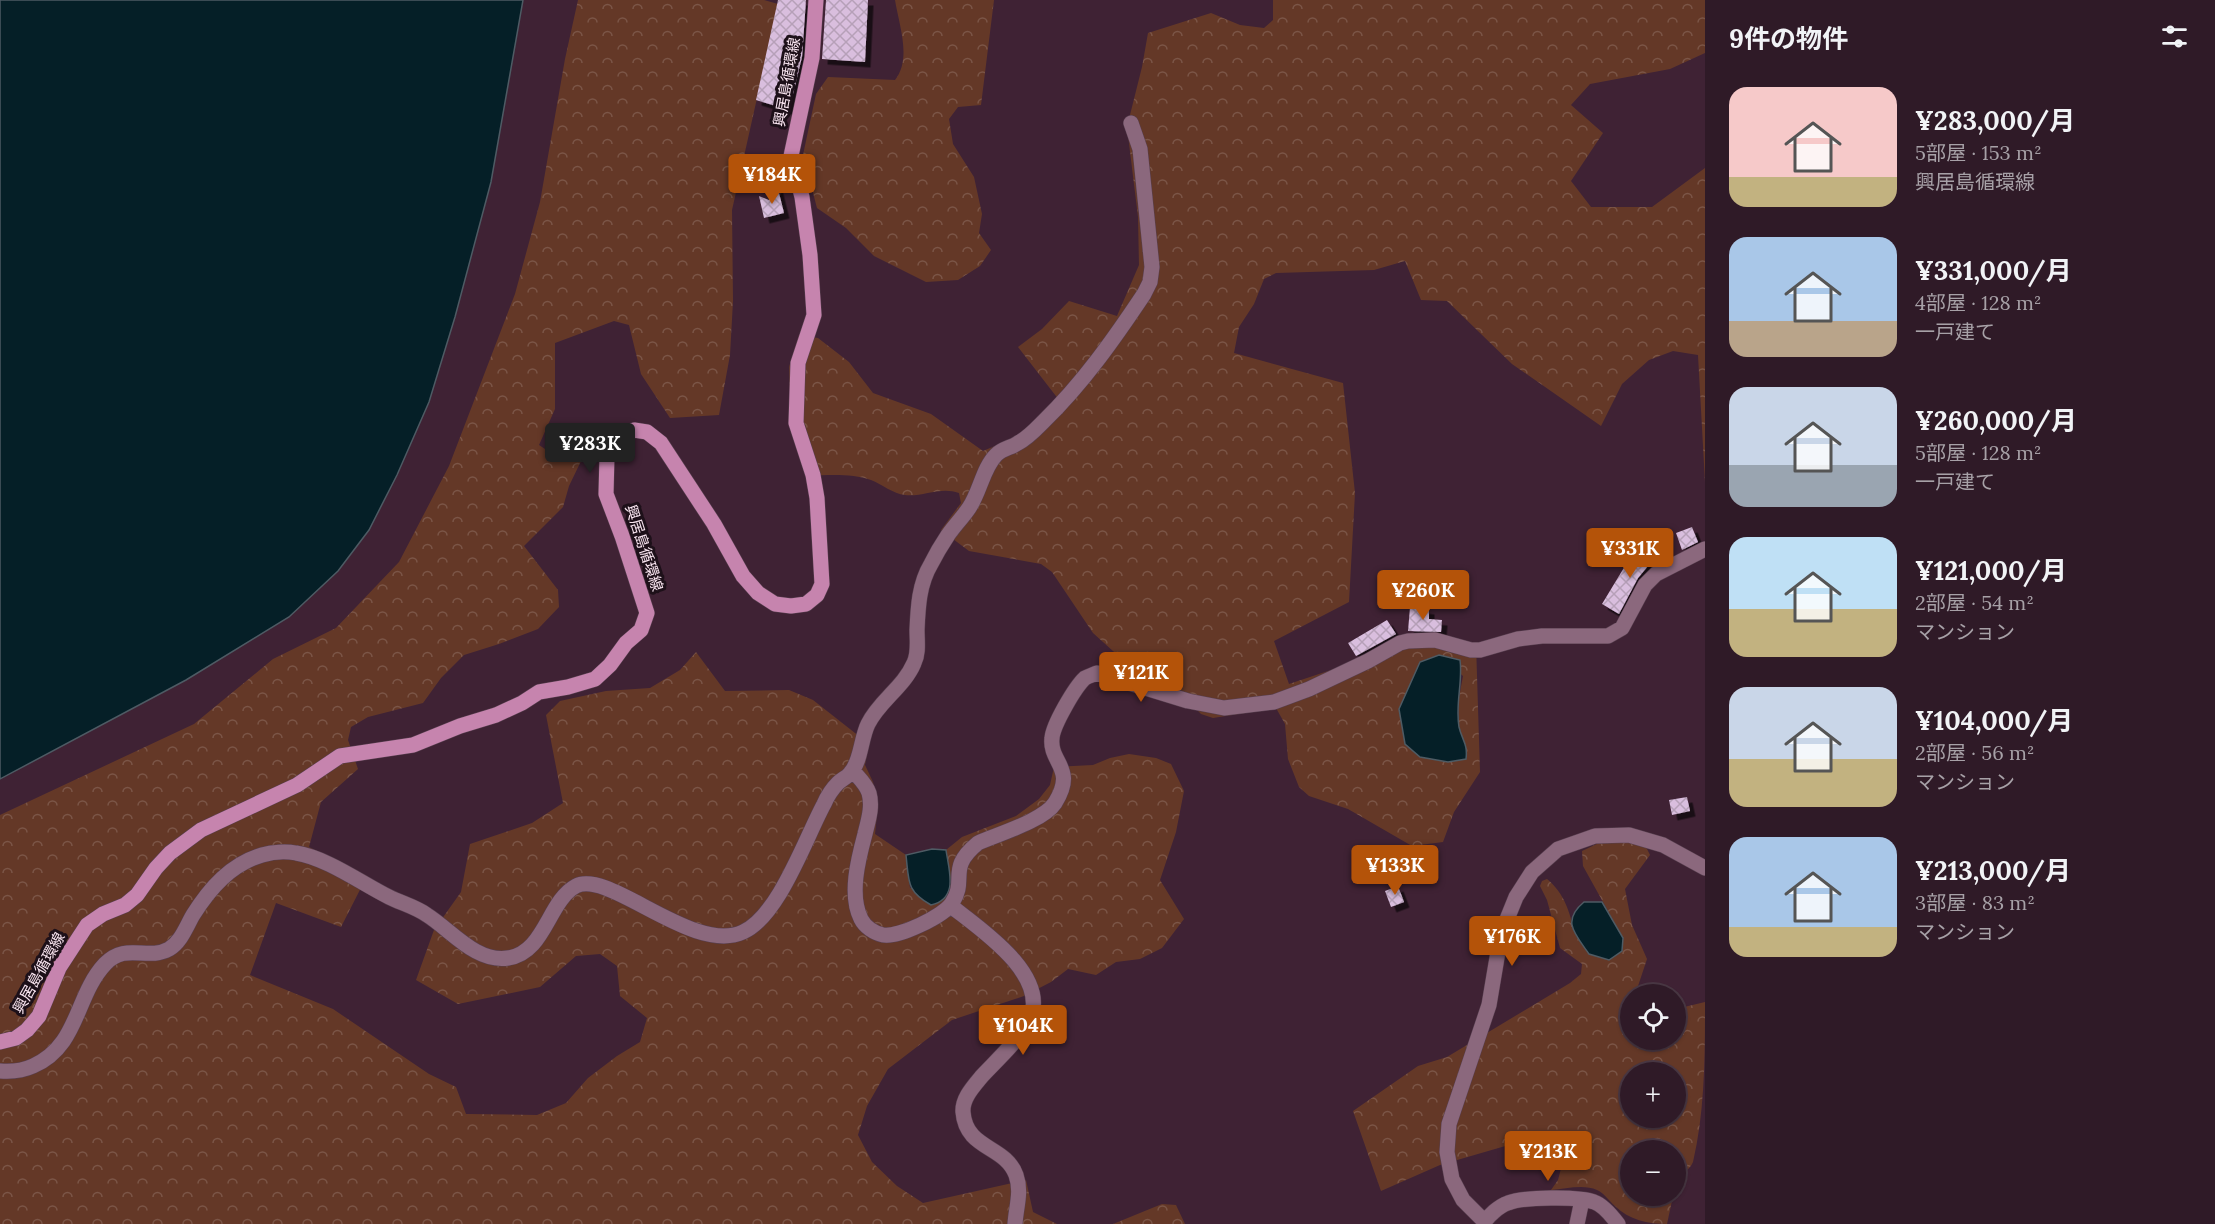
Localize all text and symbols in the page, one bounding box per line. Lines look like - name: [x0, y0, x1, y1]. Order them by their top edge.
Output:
- icon: filters: [2158, 20, 2191, 53]
- text: 9件の物件: [1729, 22, 1848, 55]
- street label: 興居島循環線: [769, 36, 804, 128]
- text: ¥283,000/月: [1915, 104, 2075, 137]
- icon: home: [1777, 111, 1849, 183]
- text: 5部屋 · 153 m²: [1915, 140, 2042, 165]
- pin: ¥184K: [730, 154, 814, 205]
- text: ¥184K: [742, 161, 802, 186]
- text: 興居島循環線: [1915, 169, 2035, 194]
- text: ¥331,000/月: [1915, 254, 2072, 287]
- icon: home: [1777, 261, 1849, 333]
- text: 4部屋 · 128 m²: [1915, 290, 2041, 315]
- text: 一戸建て: [1915, 319, 1995, 344]
- text: ¥260,000/月: [1915, 404, 2077, 437]
- icon: home: [1777, 411, 1849, 483]
- pin: ¥283K: [548, 423, 632, 474]
- text: ¥283K: [559, 430, 621, 455]
- text: 5部屋 · 128 m²: [1915, 440, 2042, 465]
- text: 一戸建て: [1915, 469, 1995, 494]
- street label: 興居島循環線: [622, 502, 667, 594]
- pin: ¥331K: [1588, 528, 1672, 579]
- text: ¥331K: [1600, 535, 1660, 560]
- text: ¥121,000/月: [1915, 554, 2067, 587]
- icon: home: [1777, 561, 1849, 633]
- pin: ¥260K: [1381, 570, 1465, 621]
- text: ¥260K: [1391, 577, 1455, 602]
- text: 2部屋 · 54 m²: [1915, 590, 2034, 615]
- text: マンション: [1915, 619, 2015, 644]
- pin: ¥121K: [1099, 652, 1183, 703]
- text: ¥121K: [1113, 659, 1169, 684]
- text: ¥104,000/月: [1915, 704, 2073, 737]
- icon: home: [1777, 711, 1849, 783]
- text: 2部屋 · 56 m²: [1915, 740, 2035, 765]
- text: マンション: [1915, 769, 2015, 794]
- pin: ¥133K: [1353, 845, 1437, 896]
- text: ¥133K: [1365, 852, 1425, 877]
- text: ¥213,000/月: [1915, 854, 2071, 887]
- icon: home: [1777, 861, 1849, 933]
- text: 3部屋 · 83 m²: [1915, 890, 2035, 915]
- pin: ¥176K: [1470, 916, 1554, 967]
- text: マンション: [1915, 919, 2015, 944]
- text: ¥176K: [1483, 923, 1541, 948]
- street label: 興居島循環線: [8, 929, 69, 1017]
- map controls: [1620, 984, 1686, 1206]
- button: locate: [1620, 984, 1686, 1050]
- pin: ¥104K: [981, 1005, 1065, 1056]
- text: ¥104K: [993, 1012, 1053, 1037]
- button: +: [1620, 1062, 1686, 1128]
- pin: ¥213K: [1506, 1131, 1590, 1182]
- text: ¥213K: [1519, 1138, 1577, 1163]
- button: −: [1620, 1140, 1686, 1206]

